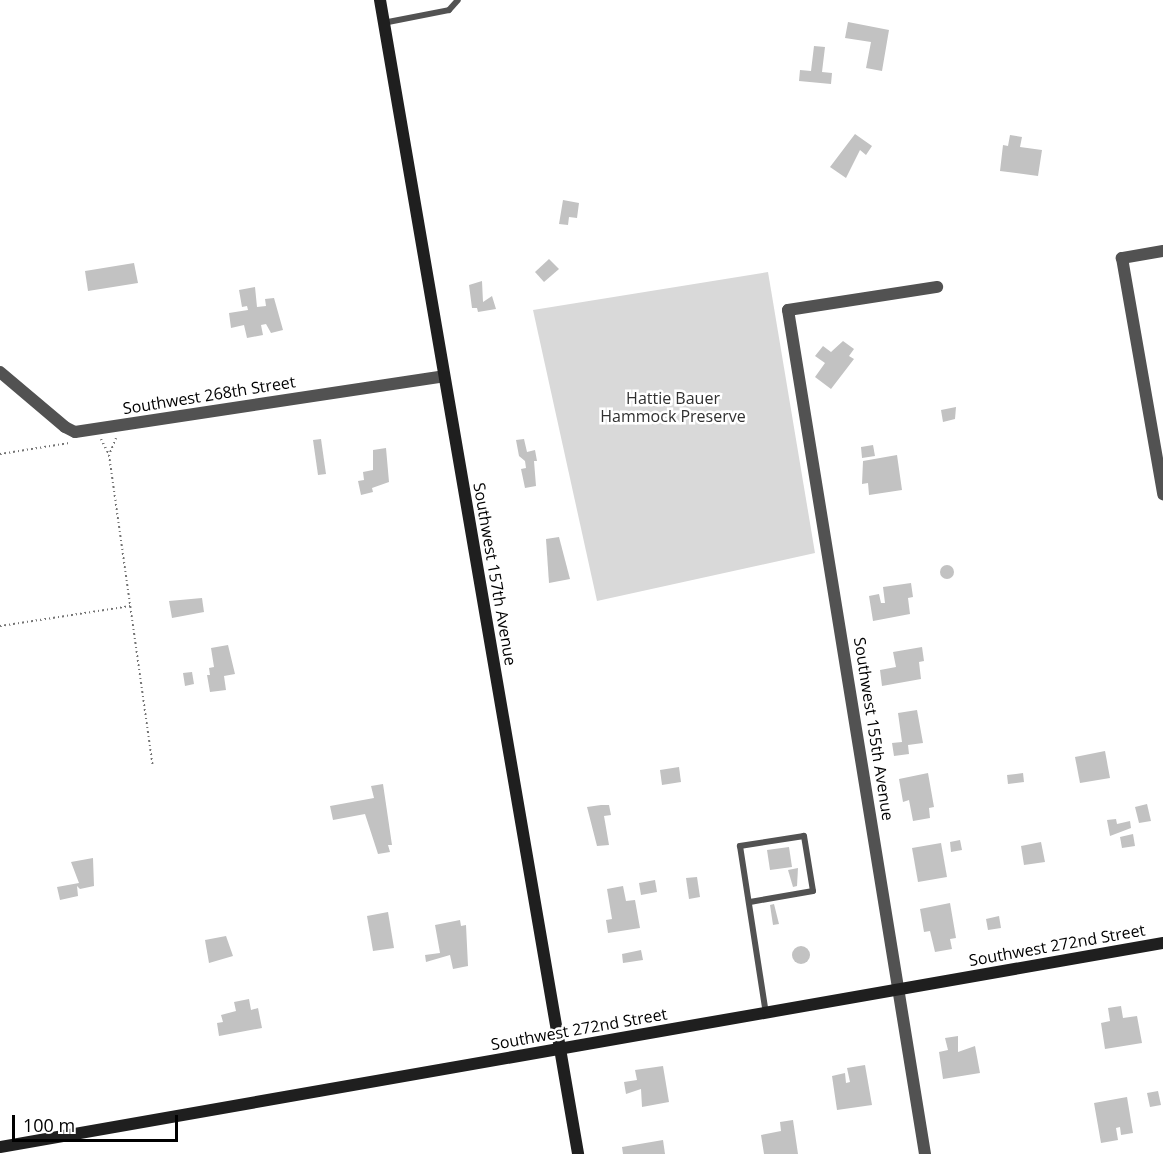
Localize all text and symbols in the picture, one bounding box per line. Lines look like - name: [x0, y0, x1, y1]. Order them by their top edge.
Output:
- street label: Southwest 268th Street: [121, 372, 297, 418]
- park label: Hattie Bauer Hammock Preserve: [600, 388, 746, 426]
- street label: Southwest 157th Avenue: [469, 481, 521, 667]
- street label: Southwest 155th Avenue: [850, 636, 898, 822]
- street label: Southwest 272nd Street: [967, 920, 1147, 970]
- street label: Southwest 272nd Street: [489, 1004, 669, 1054]
- scale bar: [15, 1103, 182, 1141]
- text: 100 m: [23, 1113, 75, 1137]

